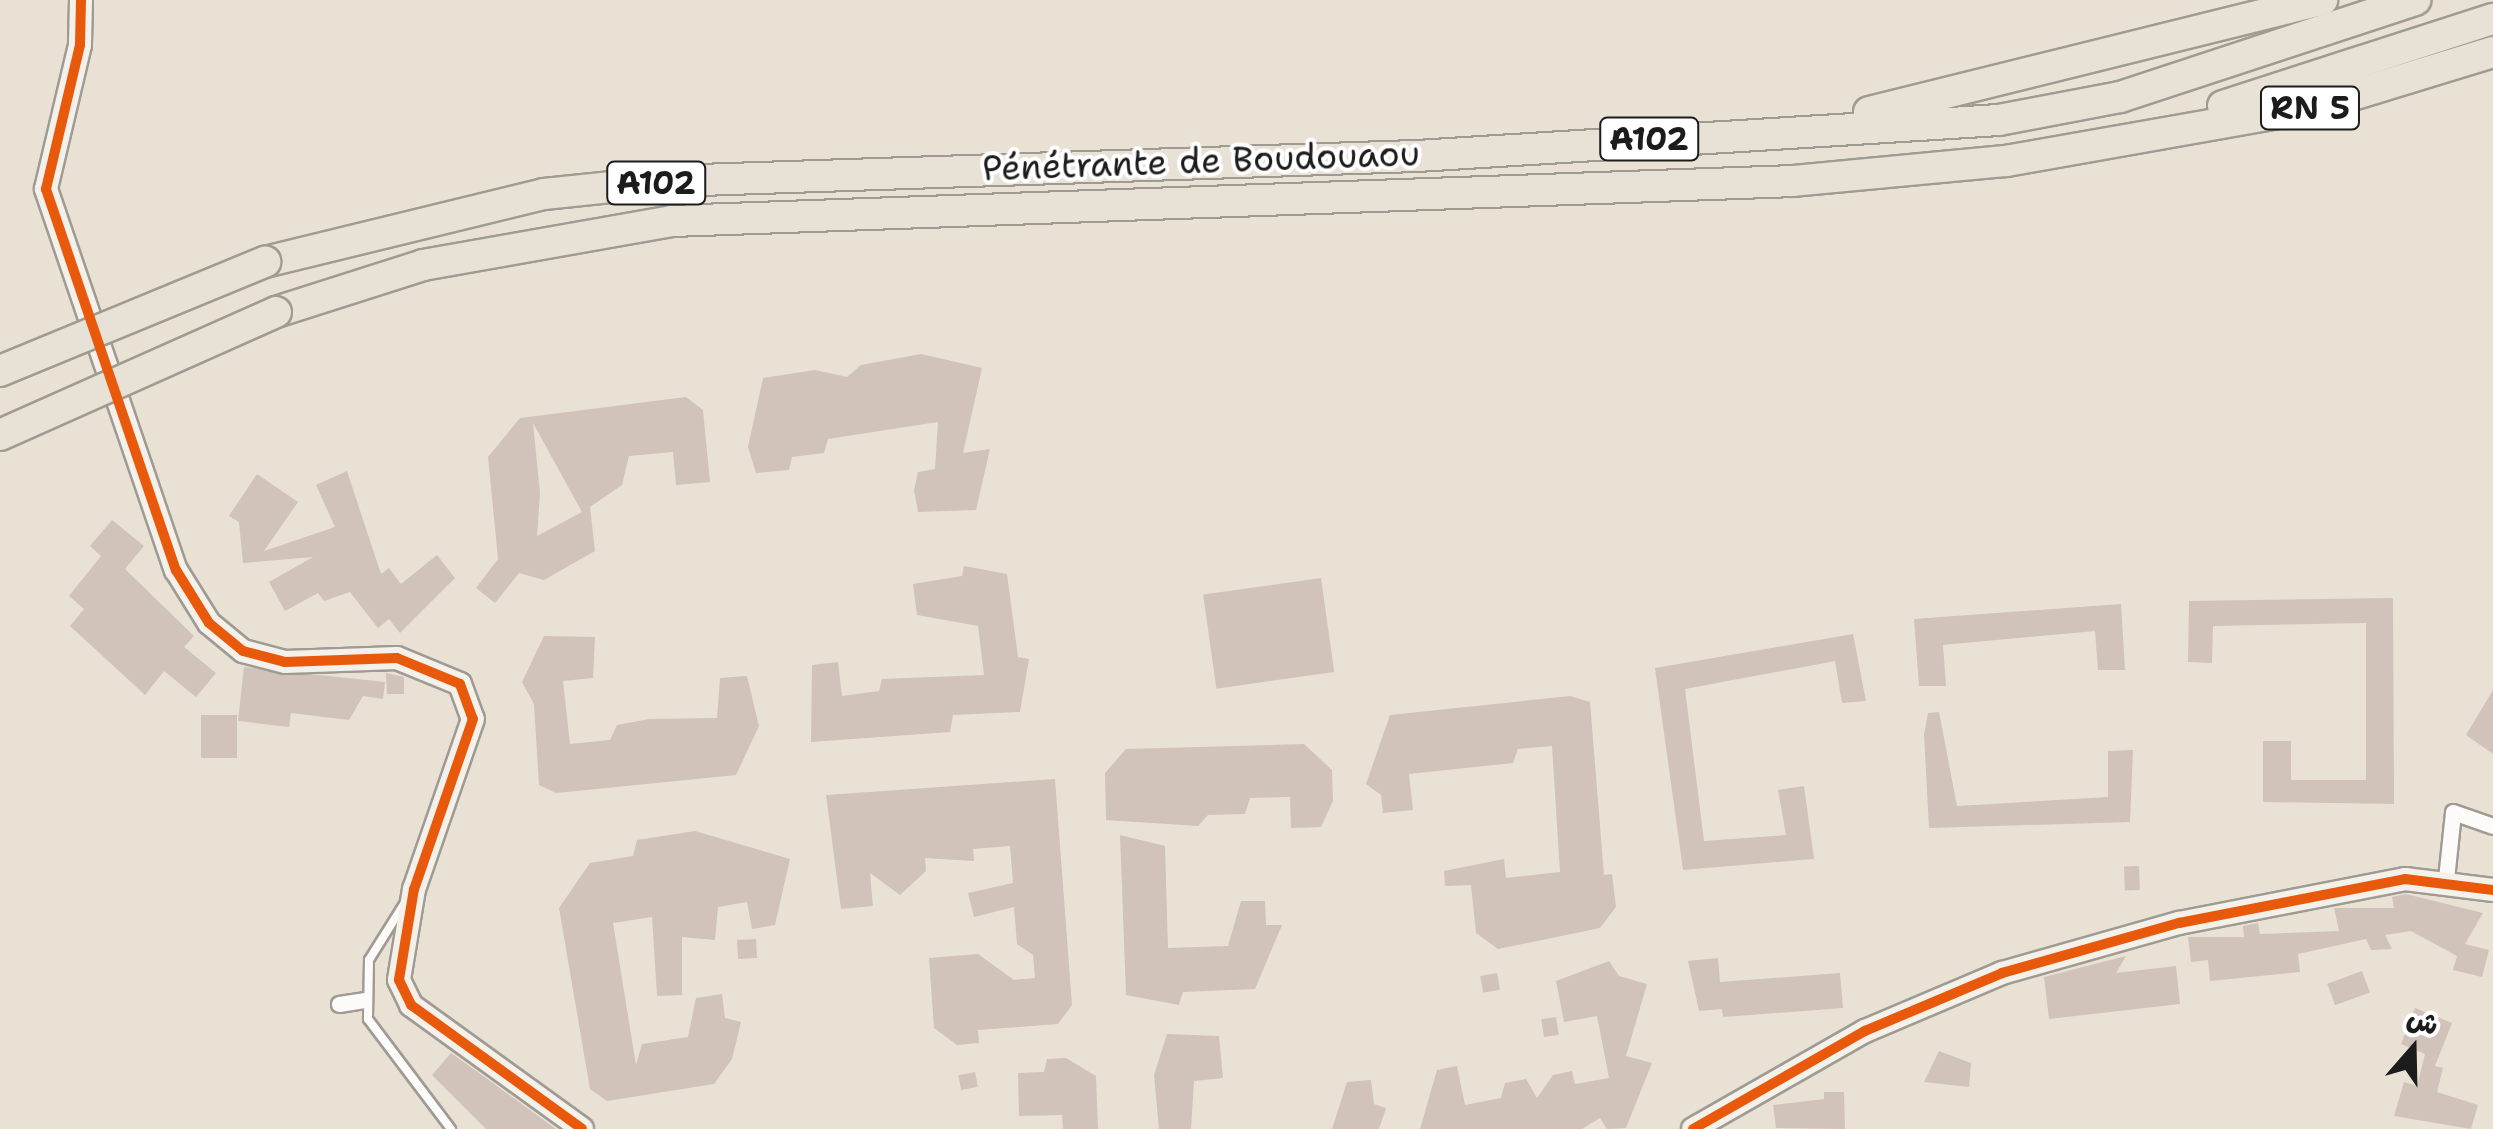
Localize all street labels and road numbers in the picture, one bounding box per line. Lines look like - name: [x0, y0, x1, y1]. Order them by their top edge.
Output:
- road number: RN 5: [2258, 81, 2362, 135]
- road number: A102: [1599, 112, 1699, 166]
- street label: Pénétrante de Boudouaou: [981, 132, 1421, 190]
- road number: A102: [606, 156, 706, 210]

